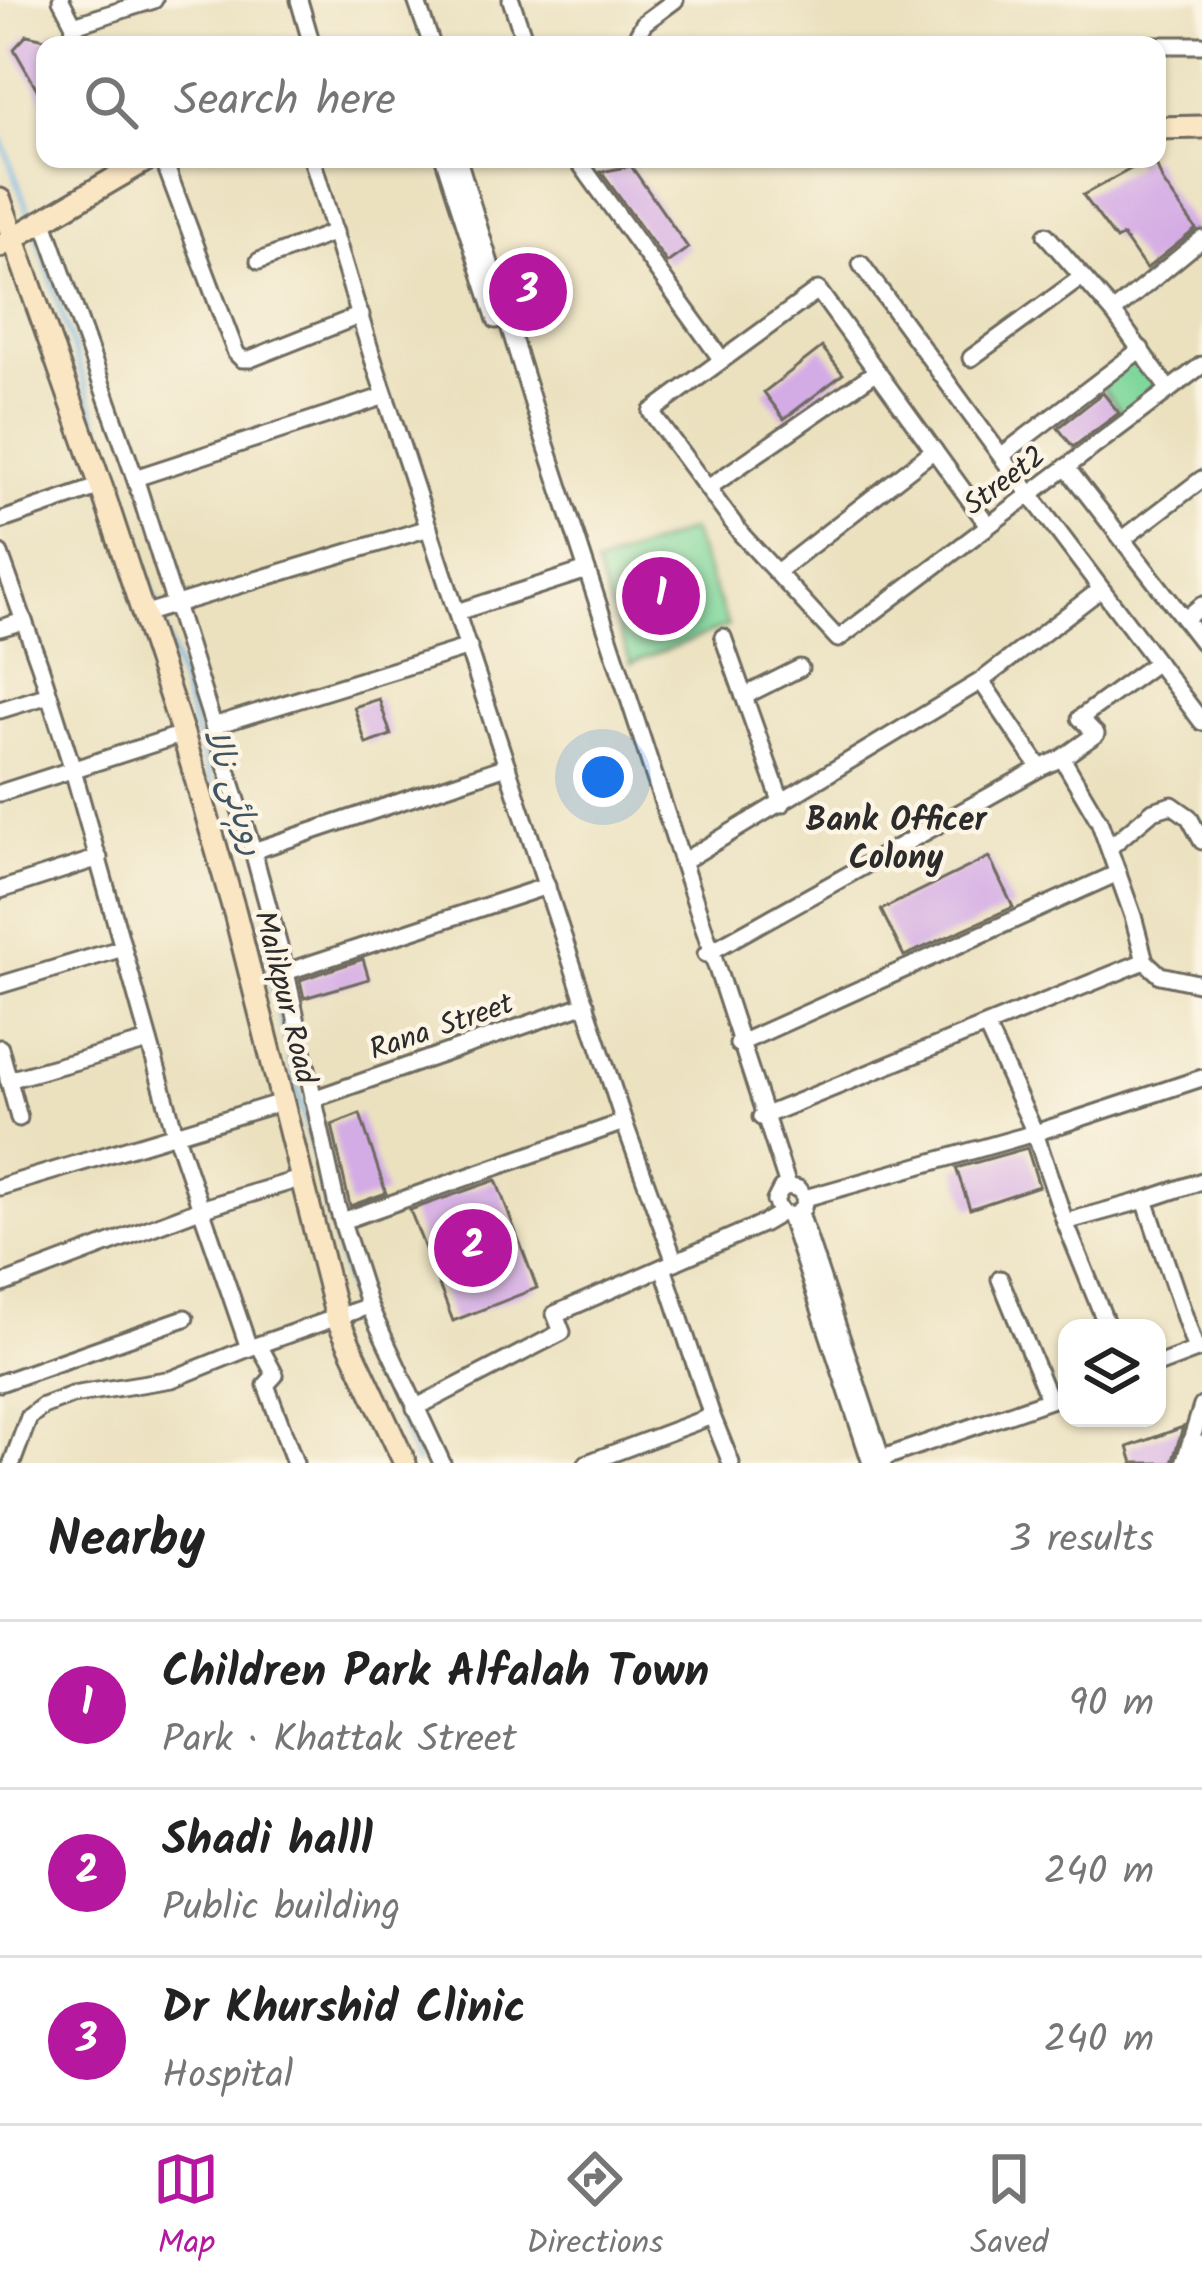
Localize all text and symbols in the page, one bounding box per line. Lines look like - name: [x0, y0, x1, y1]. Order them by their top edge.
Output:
- search box: [36, 36, 1166, 168]
- text: Search here: [174, 66, 396, 138]
- icon: search: [78, 69, 144, 135]
- pin: 3: [489, 247, 567, 337]
- street label: Street2: [953, 434, 1057, 529]
- pin: 1: [622, 551, 700, 641]
- water label: روہائی نالا: [187, 721, 278, 863]
- your location: [573, 747, 633, 807]
- district label: Bank Officer Colony: [806, 795, 988, 886]
- street label: Malikpur Road: [239, 906, 329, 1090]
- street label: Rana Street: [363, 981, 521, 1075]
- pin: 2: [434, 1203, 512, 1293]
- map controls: [1058, 1319, 1166, 1427]
- button: layers: [1058, 1319, 1166, 1427]
- text: Nearby: [48, 1501, 205, 1582]
- text: 3 results: [1009, 1510, 1154, 1572]
- text: Children Park Alfalah Town: [162, 1638, 709, 1710]
- text: 1: [81, 1674, 93, 1736]
- text: 90 m: [1069, 1674, 1154, 1736]
- text: Park · Khattak Street: [162, 1710, 517, 1772]
- text: Shadi halll: [162, 1806, 373, 1878]
- text: 2: [76, 1842, 98, 1904]
- text: 240 m: [1044, 1842, 1154, 1904]
- text: Public building: [162, 1878, 400, 1940]
- text: Dr Khurshid Clinic: [162, 1974, 526, 2046]
- text: 3: [76, 2010, 98, 2072]
- text: 240 m: [1044, 2010, 1154, 2072]
- text: Hospital: [162, 2046, 293, 2108]
- tab: Map: [153, 2146, 219, 2271]
- tab: Directions: [526, 2146, 663, 2271]
- tab: Saved: [970, 2146, 1049, 2271]

